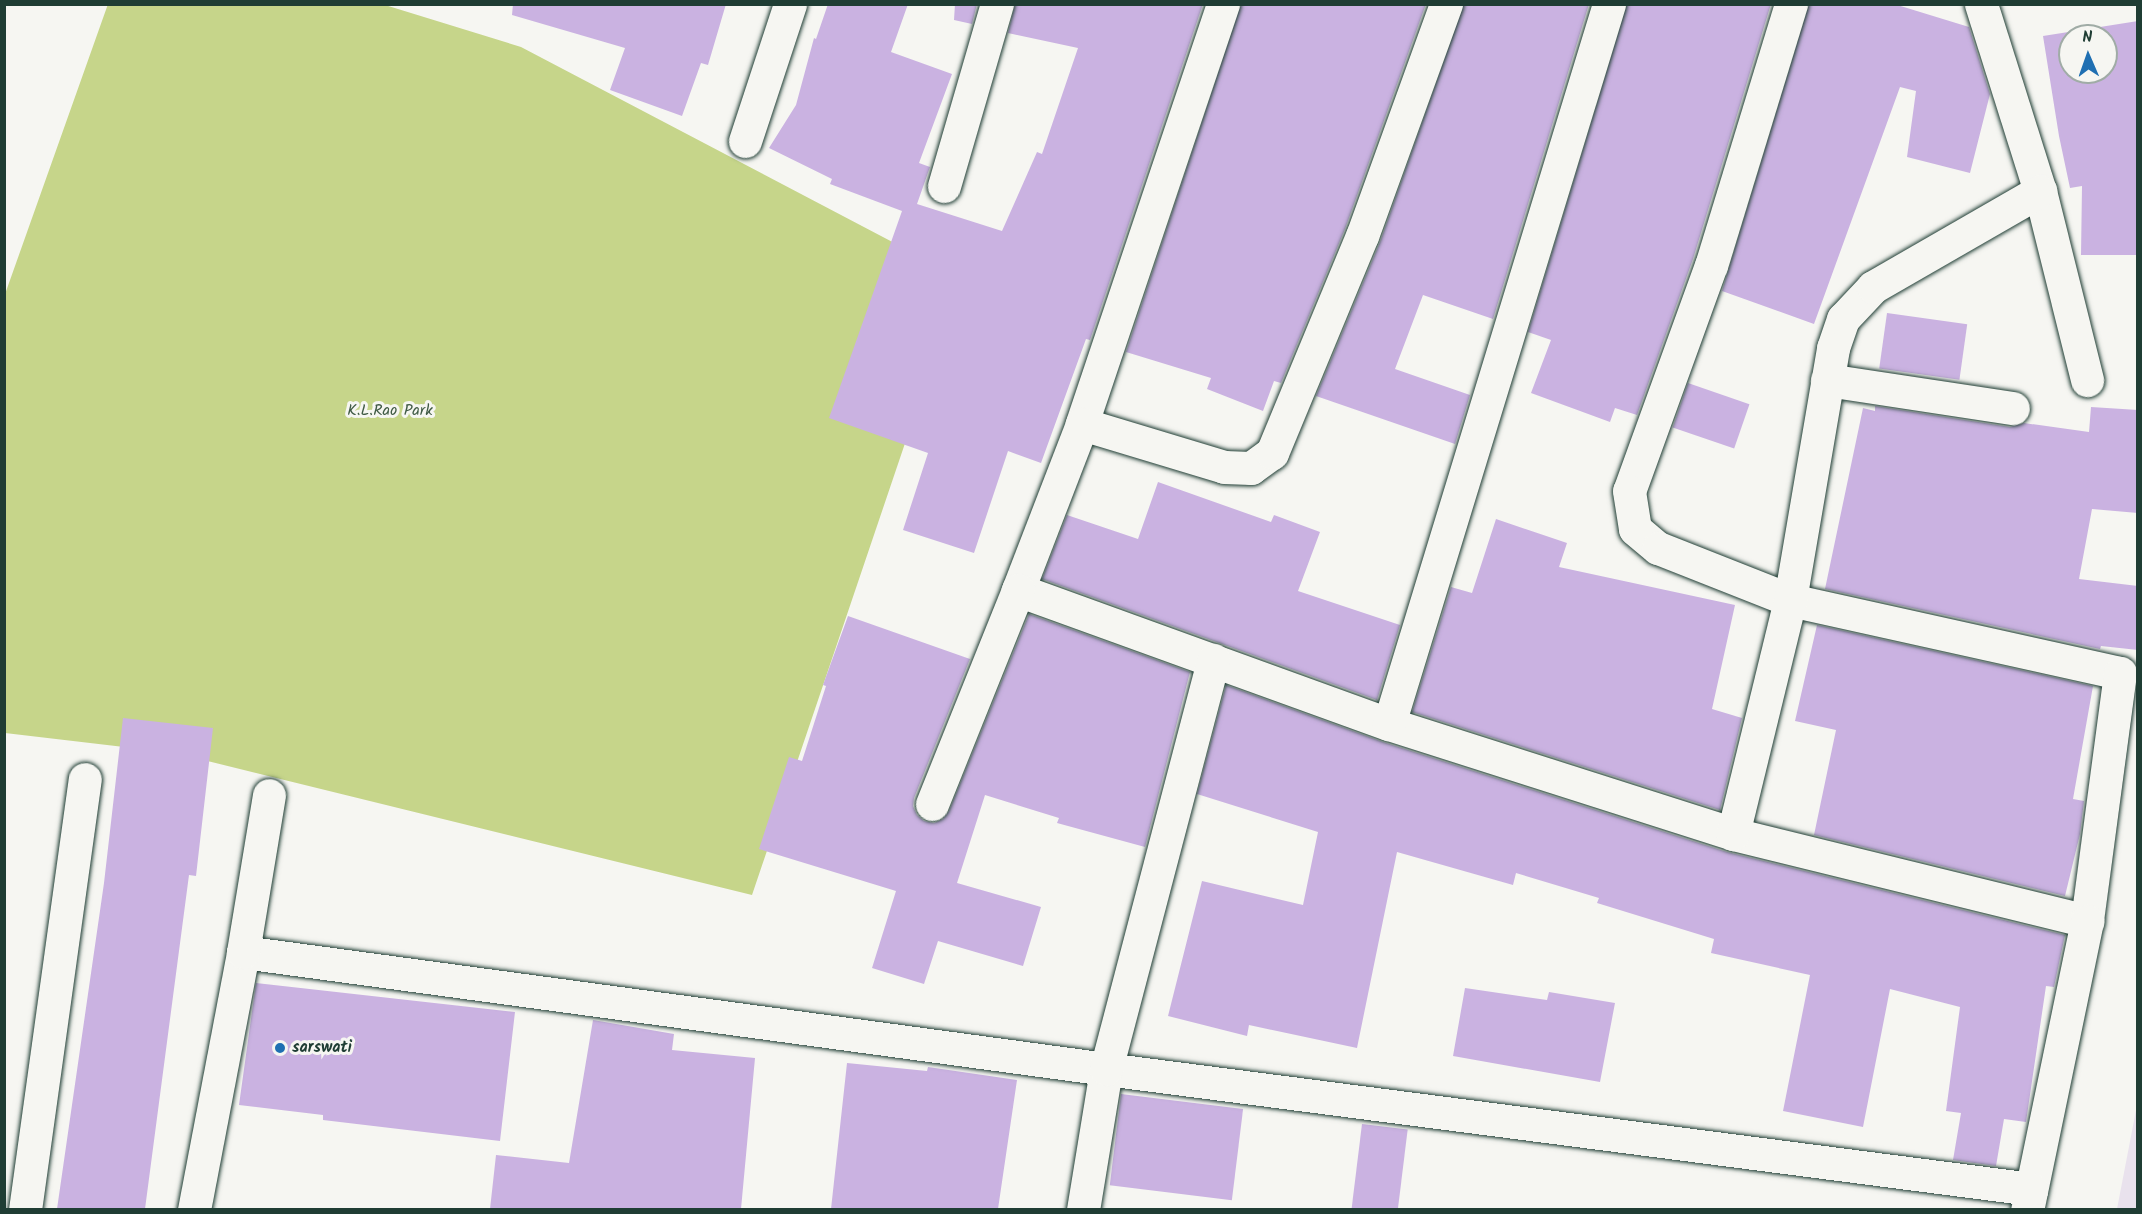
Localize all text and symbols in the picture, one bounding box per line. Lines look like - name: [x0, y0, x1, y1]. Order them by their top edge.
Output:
- north arrow: [2058, 24, 2118, 84]
- text: N: [2082, 25, 2093, 50]
- park label: K.L.Rao Park: [347, 401, 433, 421]
- place label: sarswati: [292, 1038, 352, 1058]
- marker: sarswati: [273, 1041, 287, 1055]

